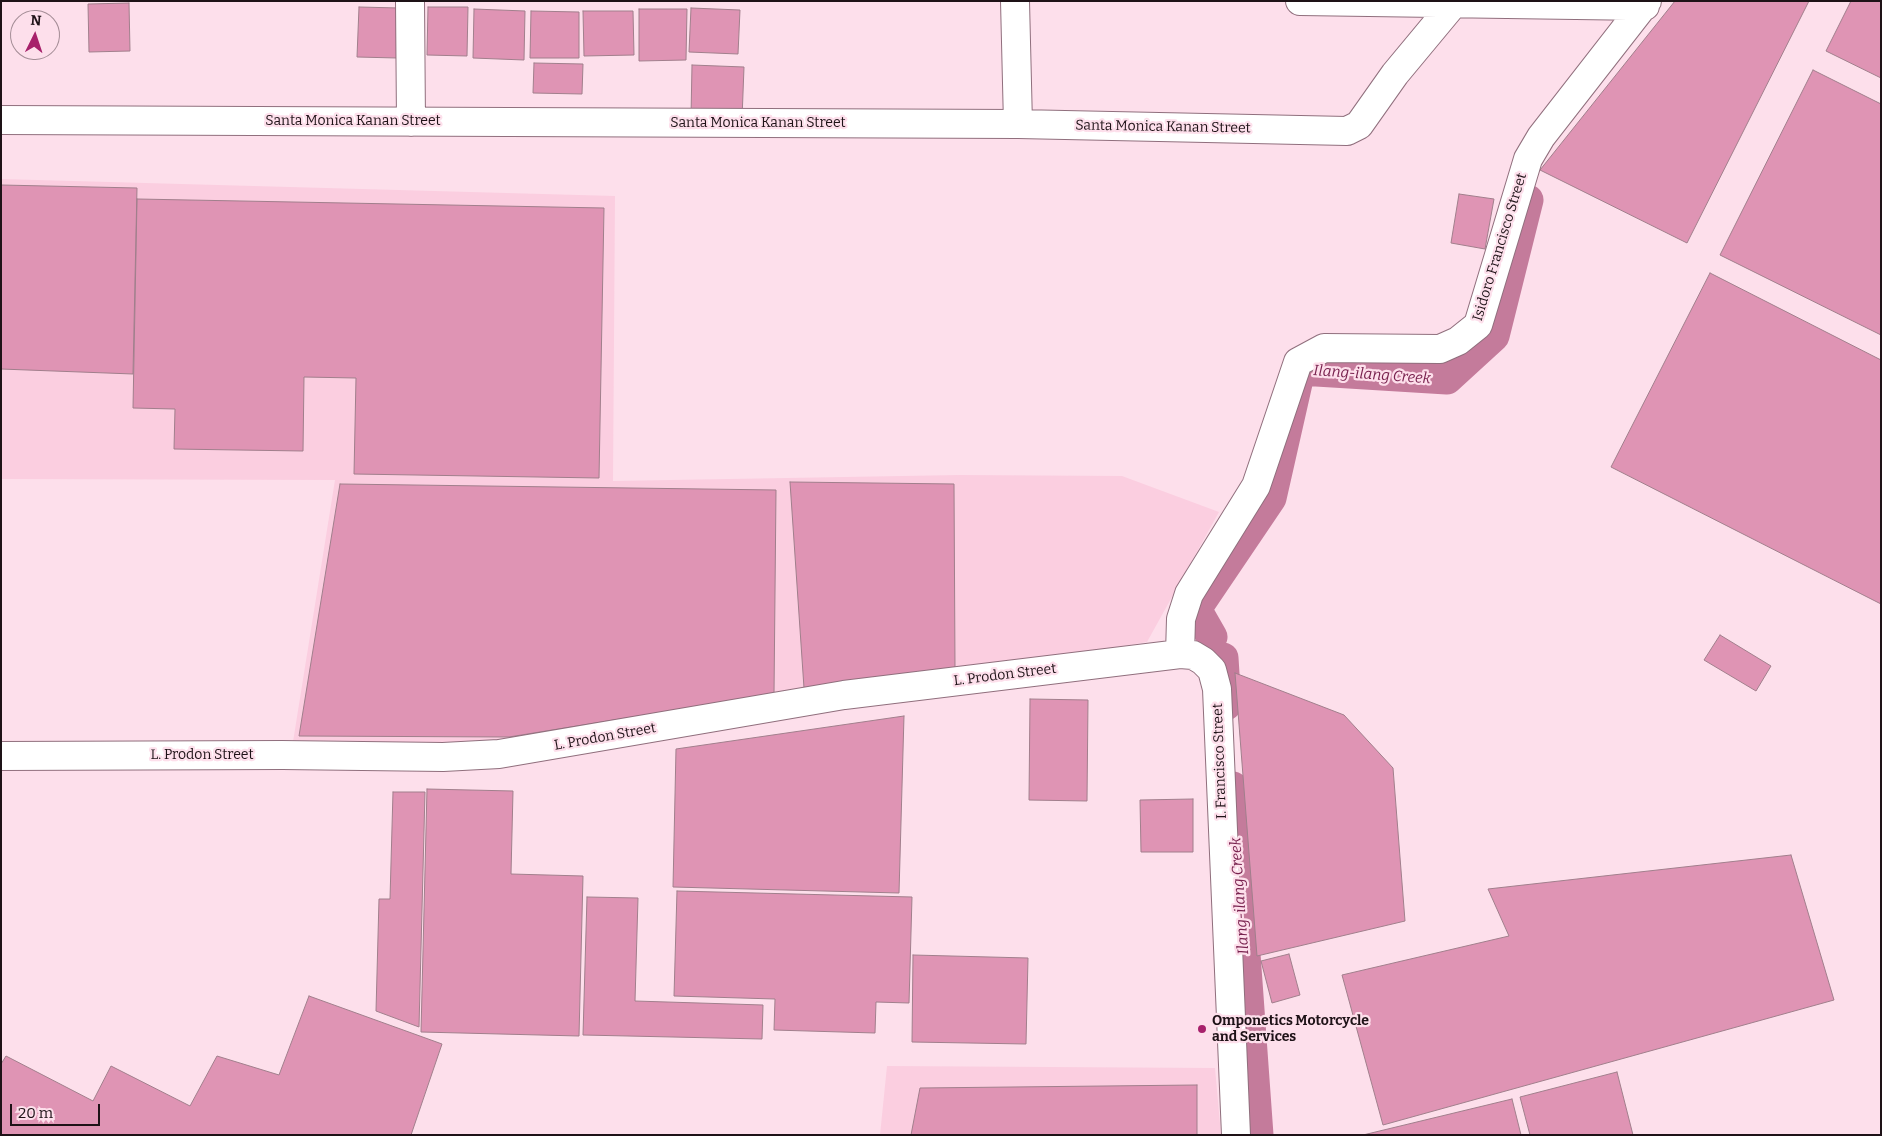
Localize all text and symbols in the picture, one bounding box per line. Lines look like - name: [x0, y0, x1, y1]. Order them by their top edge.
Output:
- north arrow: [10, 10, 60, 60]
- text: N: [30, 12, 42, 29]
- street label: Santa Monica Kanan Street: [265, 113, 441, 129]
- street label: Santa Monica Kanan Street: [670, 115, 846, 131]
- street label: Santa Monica Kanan Street: [1075, 117, 1251, 137]
- street label: Isidoro Francisco Street: [1470, 171, 1530, 323]
- water label: Ilang-ilang Creek: [1313, 362, 1431, 388]
- street label: L. Prodon Street: [953, 660, 1057, 690]
- street label: I. Francisco Street: [1210, 703, 1230, 819]
- street label: L. Prodon Street: [553, 720, 657, 754]
- street label: L. Prodon Street: [150, 747, 254, 763]
- water label: Ilang-ilang Creek: [1227, 837, 1253, 955]
- place label: Omponetics Motorcycle and Services: [1212, 1013, 1369, 1046]
- marker: Omponetics Motorcycle and Services: [1196, 1023, 1208, 1035]
- scale bar: [12, 1094, 102, 1126]
- text: 20 m: [18, 1104, 53, 1122]

